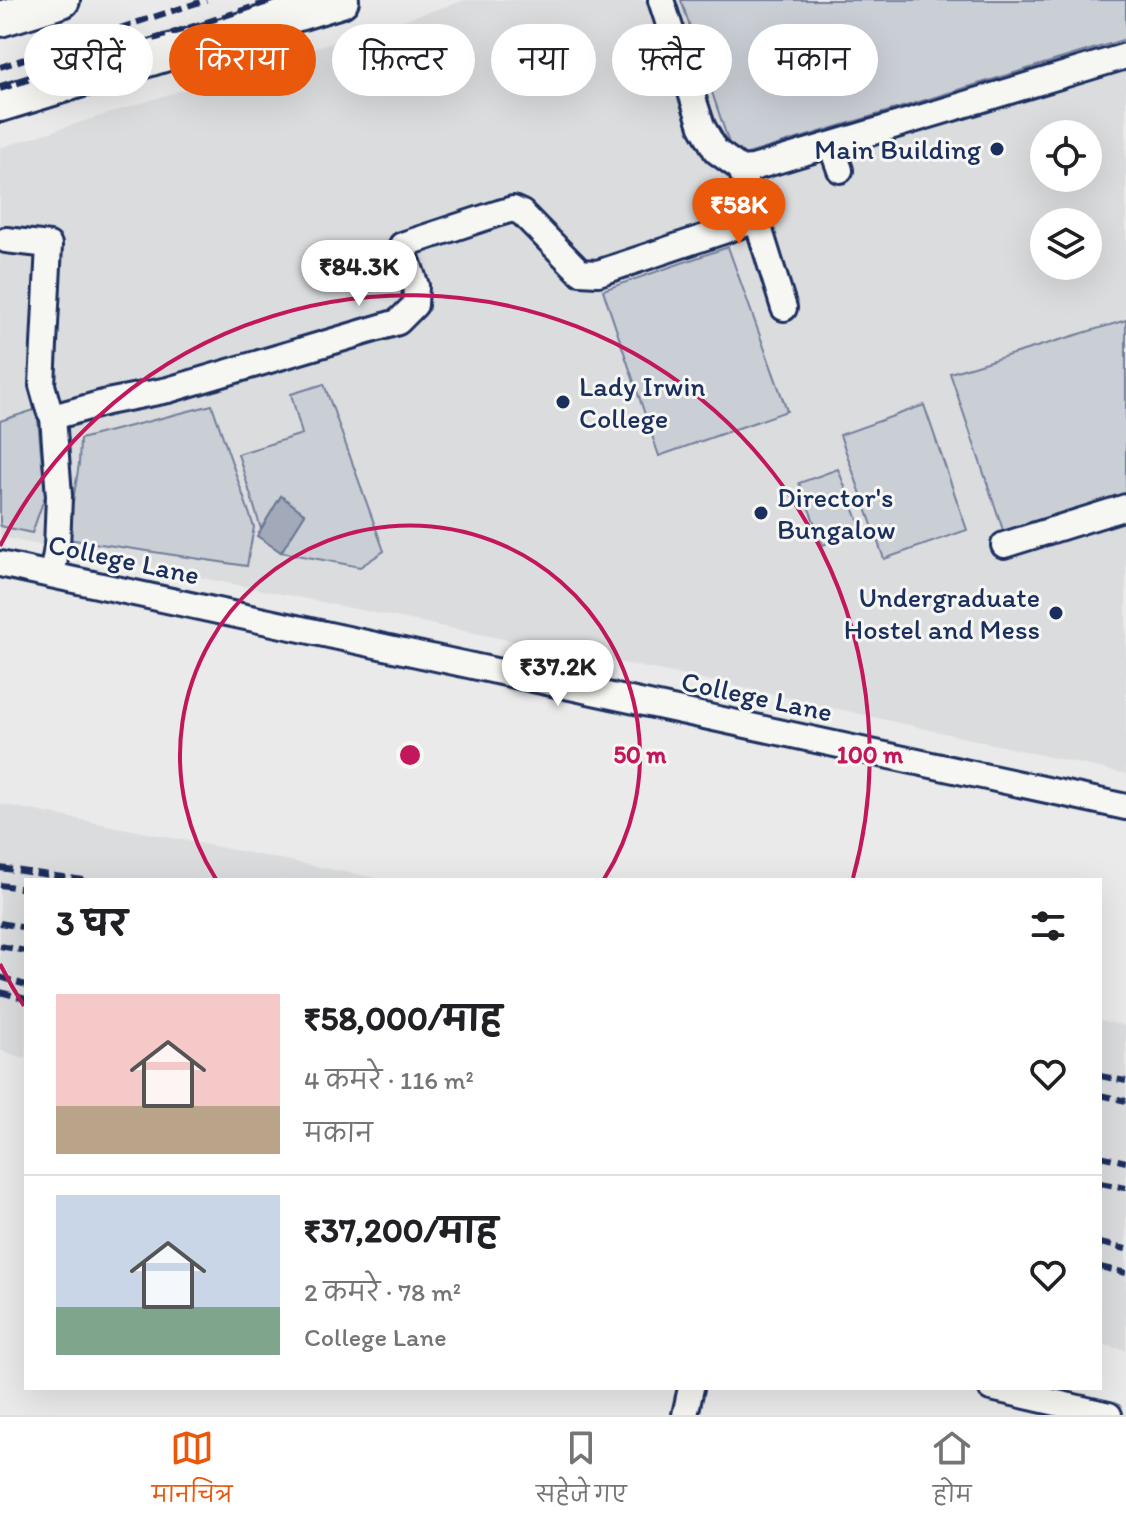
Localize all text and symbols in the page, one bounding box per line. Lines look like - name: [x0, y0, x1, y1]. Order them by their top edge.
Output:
- chip: खरीदें: [24, 24, 153, 96]
- chip: किराया: [169, 24, 316, 96]
- chip: फ़िल्टर: [332, 24, 475, 96]
- chip: नया: [491, 24, 596, 96]
- chip: फ़्लैट: [612, 24, 732, 96]
- chip: मकान: [748, 24, 878, 96]
- map controls: [1030, 120, 1102, 280]
- button: locate: [1030, 120, 1102, 192]
- place label: Main Building: [814, 132, 982, 166]
- marker: Main Building: [988, 140, 1006, 158]
- pin: ₹58K: [692, 178, 786, 246]
- text: ₹58K: [710, 188, 768, 220]
- button: layers: [1030, 208, 1102, 280]
- pin: ₹84.3K: [294, 240, 424, 308]
- text: ₹84.3K: [319, 250, 399, 282]
- place label: Lady Irwin College: [579, 369, 705, 435]
- marker: Lady Irwin College: [554, 393, 572, 411]
- place label: Director's Bungalow: [777, 480, 896, 546]
- marker: Director's Bungalow: [752, 504, 770, 522]
- street label: College Lane: [45, 526, 203, 592]
- place label: Undergraduate Hostel and Mess: [844, 580, 1040, 646]
- marker: Undergraduate Hostel and Mess: [1047, 604, 1065, 622]
- pin: ₹37.2K: [493, 640, 623, 708]
- text: ₹37.2K: [520, 650, 596, 682]
- street label: College Lane: [678, 663, 836, 729]
- text: 50 m: [614, 740, 667, 769]
- text: 100 m: [837, 740, 904, 769]
- centre of rings: [396, 741, 424, 769]
- text: 3 घर: [56, 903, 127, 944]
- icon: filters: [1026, 904, 1070, 948]
- text: ₹58,000/माह: [304, 998, 502, 1039]
- icon: home: [120, 1026, 216, 1122]
- icon: heart: [1026, 1052, 1070, 1096]
- text: 4 कमरे · 116 m²: [304, 1064, 474, 1096]
- text: मकान: [304, 1117, 373, 1149]
- text: ₹37,200/माह: [304, 1210, 498, 1251]
- icon: home: [120, 1227, 216, 1323]
- icon: heart: [1026, 1253, 1070, 1297]
- text: 2 कमरे · 78 m²: [304, 1276, 461, 1308]
- text: College Lane: [304, 1321, 447, 1353]
- tab: मानचित्र: [152, 1426, 232, 1519]
- tab: सहेजे गए: [536, 1426, 627, 1519]
- tab: होम: [930, 1426, 974, 1519]

